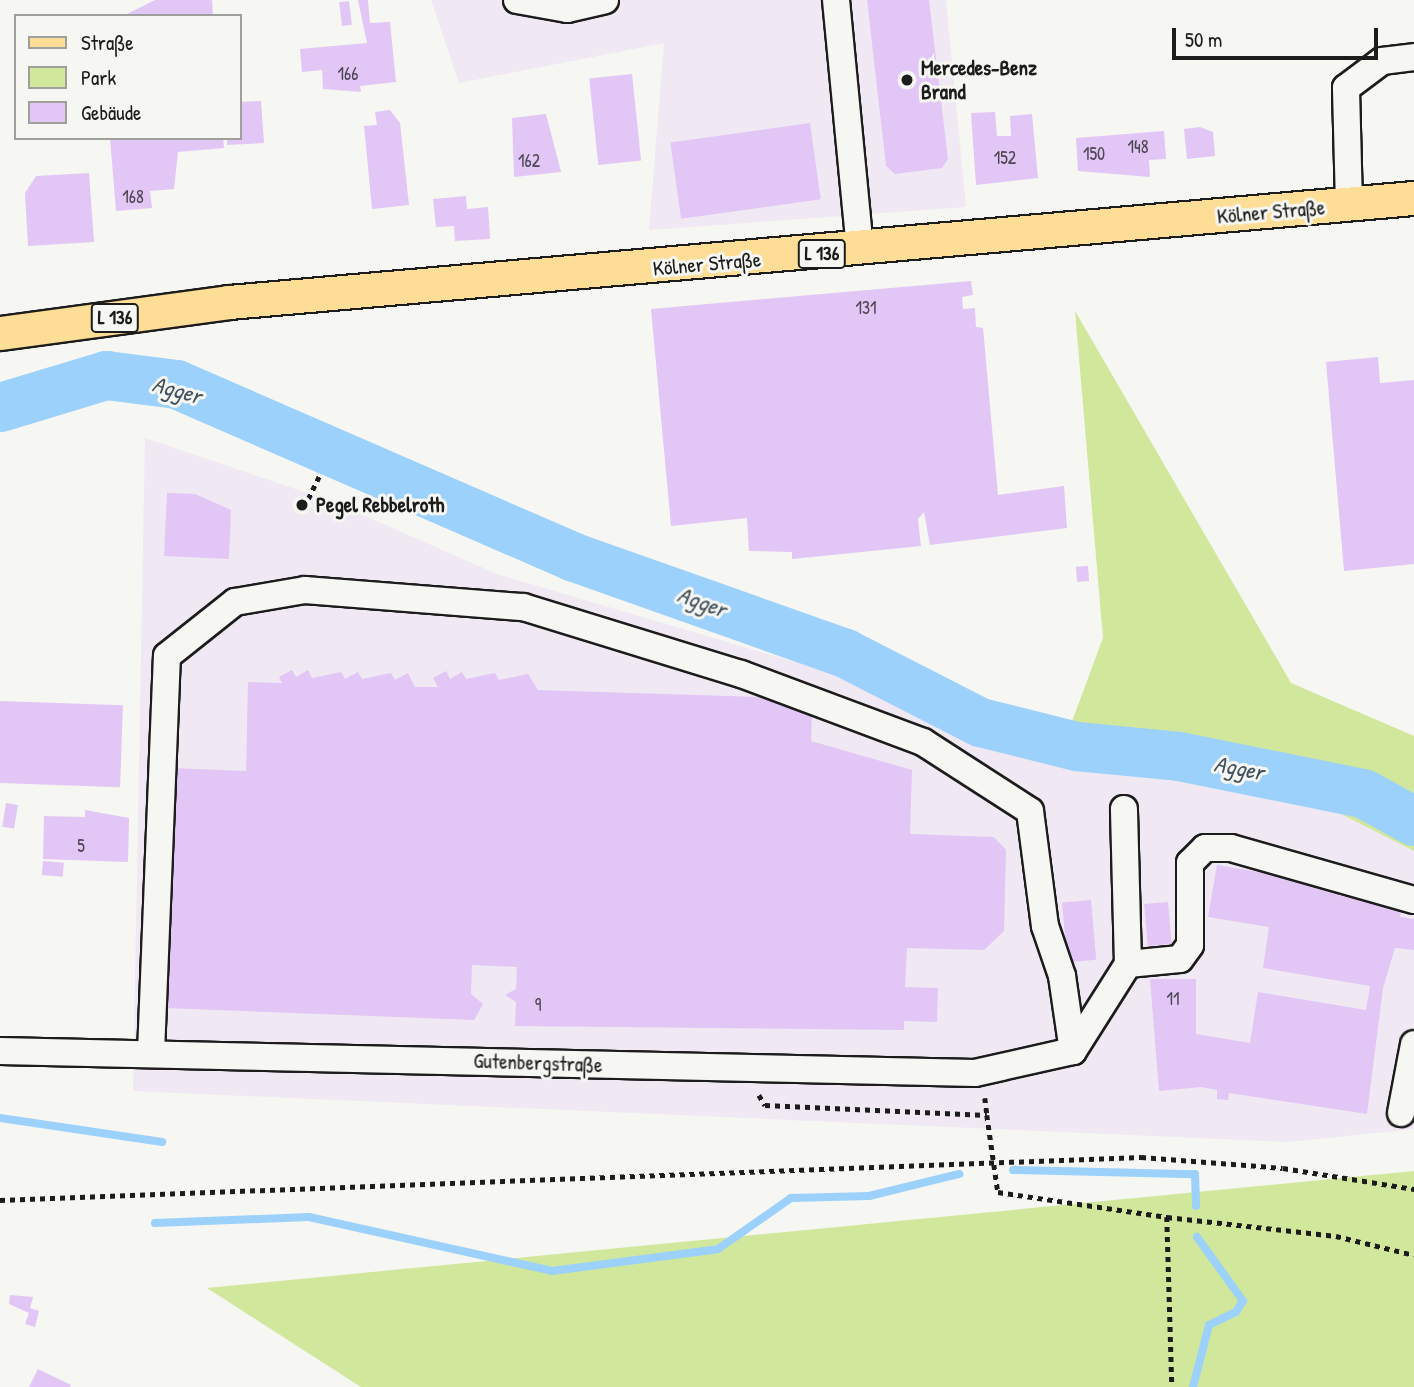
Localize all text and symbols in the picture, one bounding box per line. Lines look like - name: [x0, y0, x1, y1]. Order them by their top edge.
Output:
- legend: [14, 14, 242, 140]
- scale bar: [1176, 14, 1382, 58]
- text: 50 m: [1185, 25, 1222, 54]
- text: Straße: [81, 28, 134, 57]
- place label: Mercedes-Benz Brand: [921, 55, 1037, 105]
- text: Park: [81, 63, 116, 92]
- house number: 166: [338, 63, 358, 85]
- marker: Mercedes-Benz Brand: [899, 72, 915, 88]
- text: Gebäude: [81, 98, 141, 127]
- house number: 148: [1127, 136, 1149, 158]
- house number: 150: [1083, 143, 1105, 165]
- house number: 152: [994, 147, 1016, 169]
- house number: 162: [518, 150, 540, 172]
- house number: 168: [122, 186, 144, 208]
- street label: Kölner Straße: [1216, 195, 1326, 229]
- road number: L 136: [798, 238, 846, 270]
- street label: Kölner Straße: [652, 247, 762, 281]
- house number: 131: [855, 297, 877, 319]
- road number: L 136: [90, 302, 140, 334]
- water label: Agger: [149, 370, 205, 410]
- place label: Pegel Rebbelroth: [316, 492, 444, 518]
- marker: Pegel Rebbelroth: [294, 497, 310, 513]
- water label: Agger: [674, 581, 730, 623]
- water label: Agger: [1212, 750, 1266, 786]
- house number: 5: [77, 835, 85, 857]
- house number: 11: [1166, 988, 1180, 1010]
- house number: 9: [535, 994, 541, 1016]
- street label: Gutenbergstraße: [473, 1048, 603, 1078]

